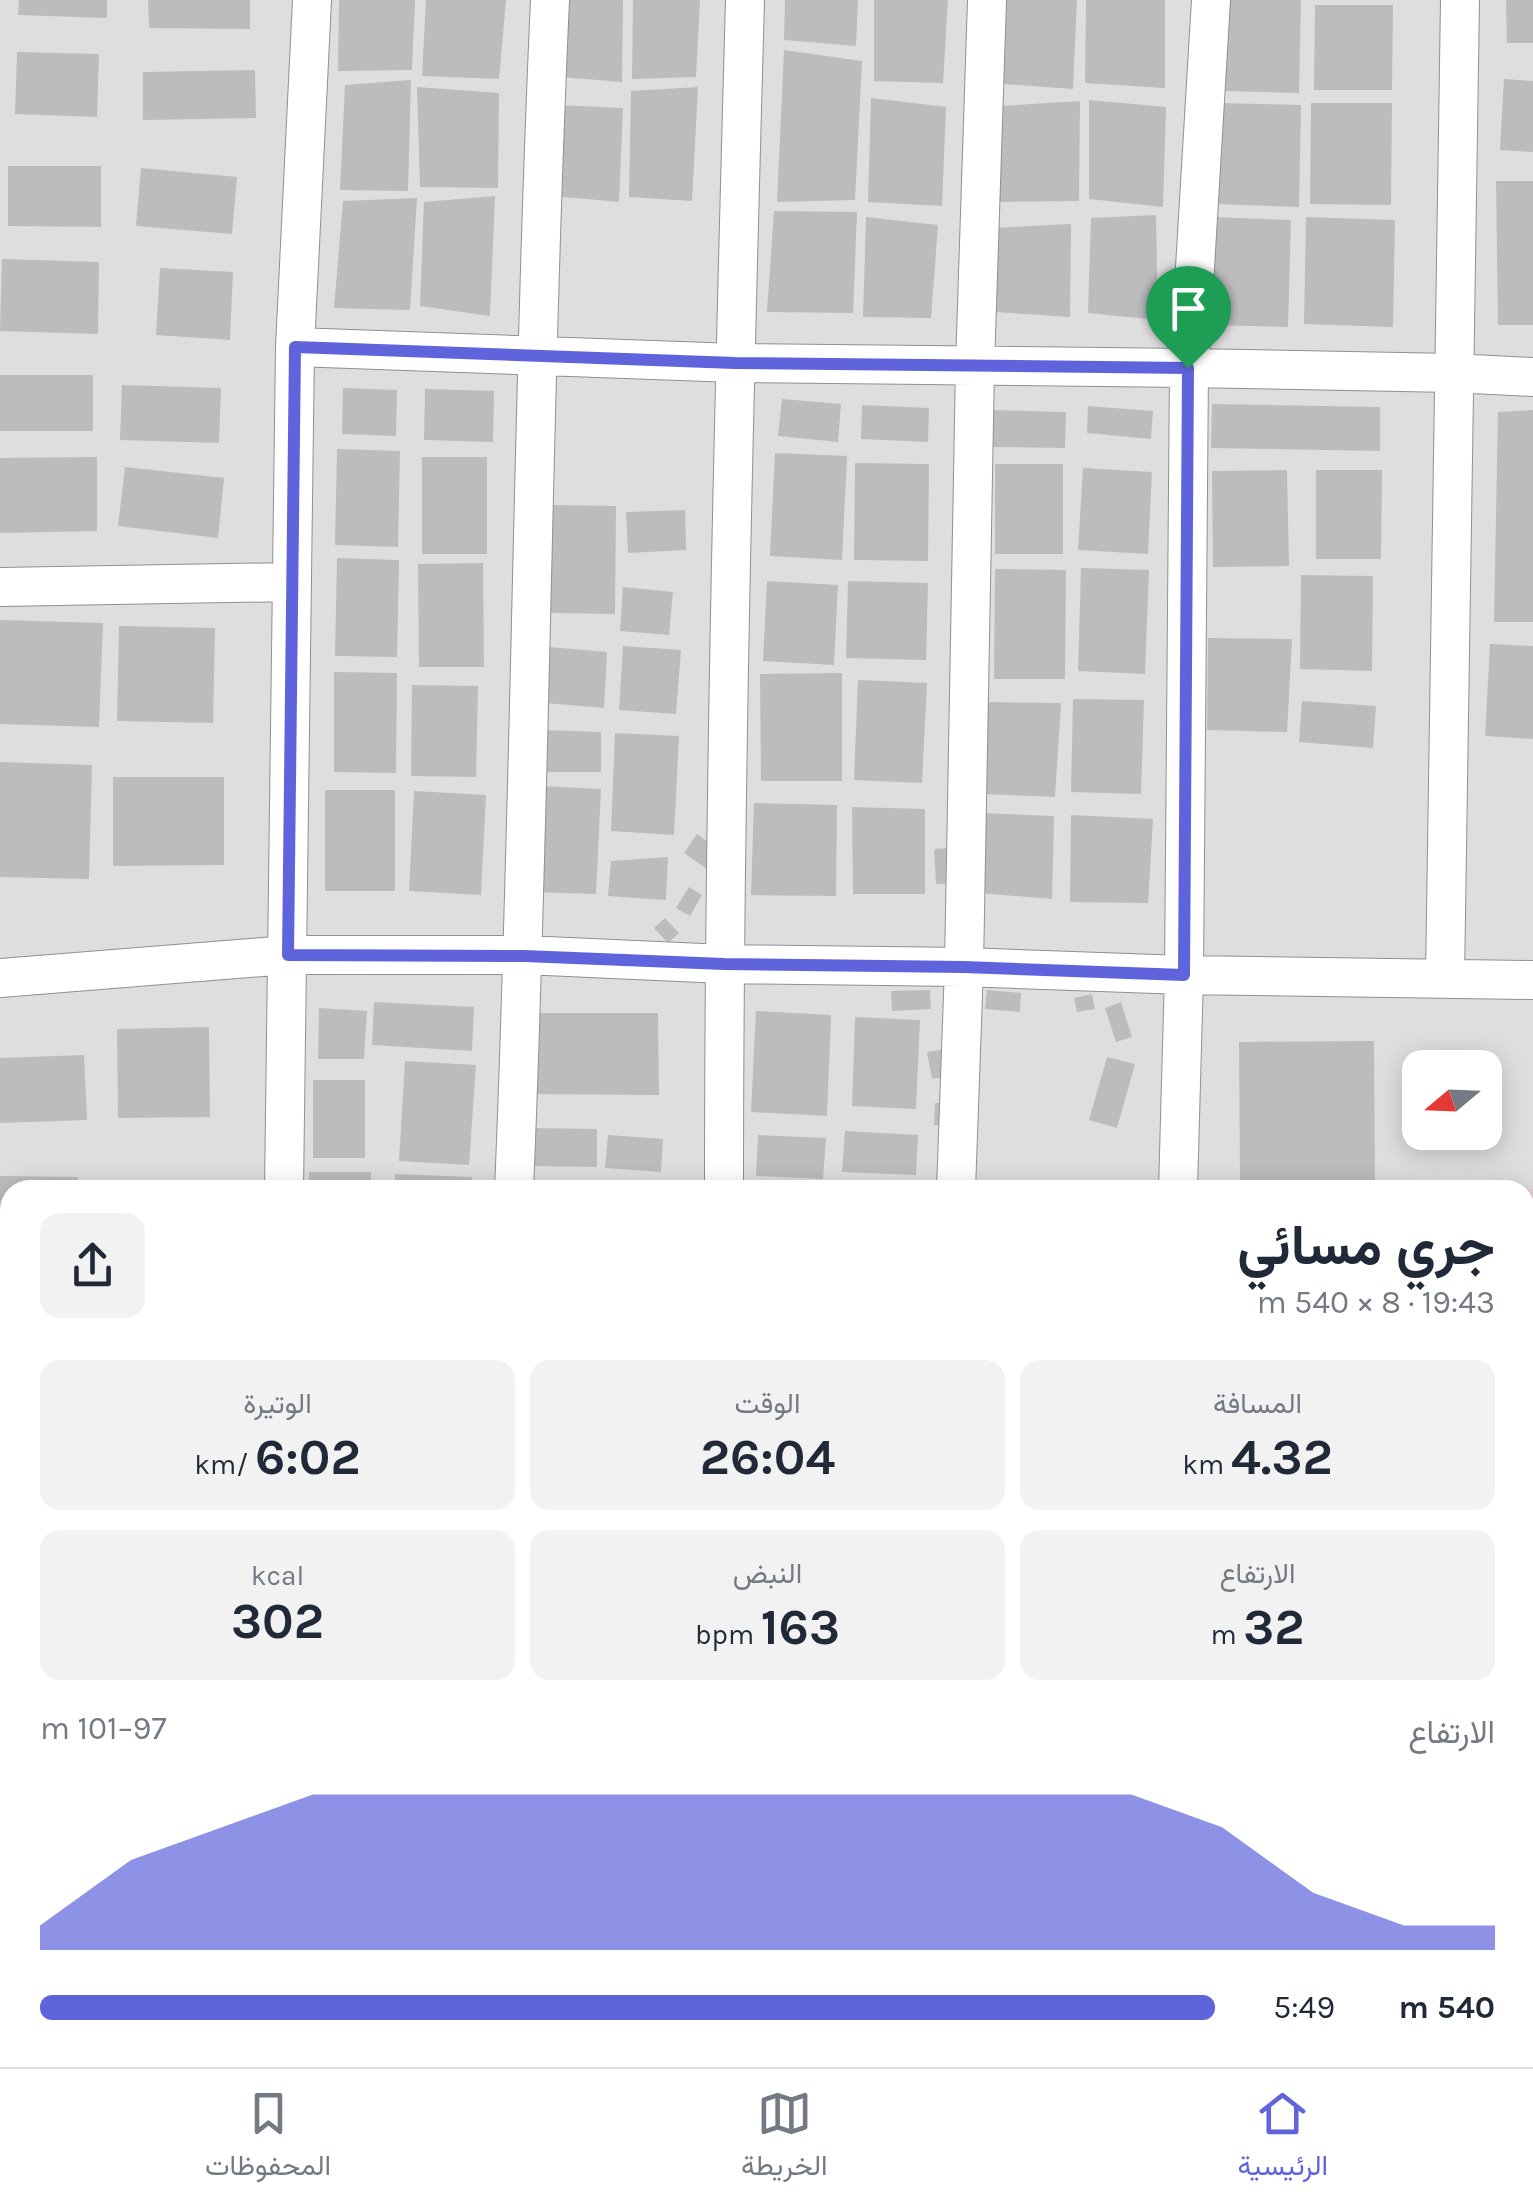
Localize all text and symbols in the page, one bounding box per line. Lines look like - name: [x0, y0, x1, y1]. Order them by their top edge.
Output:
- pin: [1146, 266, 1231, 369]
- icon: arrive: [1161, 281, 1216, 336]
- north arrow: [1402, 1050, 1502, 1150]
- map controls: [1402, 1050, 1502, 1150]
- button: share: [40, 1213, 145, 1318]
- text: جري مسائي: [1237, 1214, 1495, 1278]
- text: 19:43 · 8 × 540 m: [1257, 1284, 1495, 1321]
- text: الوتيرة: [243, 1387, 312, 1420]
- text: الوقت: [735, 1387, 800, 1420]
- text: المسافة: [1213, 1387, 1302, 1420]
- text: 6:02: [255, 1428, 361, 1487]
- text: 26:04: [700, 1428, 835, 1487]
- text: 4.32: [1231, 1428, 1333, 1487]
- text: /km: [194, 1448, 255, 1481]
- text: km: [1182, 1448, 1231, 1481]
- text: النبض: [733, 1557, 802, 1590]
- text: الارتفاع: [1220, 1557, 1295, 1590]
- text: kcal: [251, 1559, 304, 1592]
- text: 302: [231, 1592, 324, 1651]
- text: 163: [761, 1598, 840, 1657]
- text: 32: [1243, 1598, 1305, 1657]
- text: bpm: [695, 1618, 761, 1651]
- text: m: [1210, 1618, 1243, 1651]
- text: 97–101 m: [40, 1710, 166, 1747]
- text: الارتفاع: [1408, 1714, 1495, 1751]
- text: 5:49: [1273, 1989, 1335, 2026]
- text: 540 m: [1399, 1989, 1495, 2026]
- tab: المحفوظات: [205, 2086, 331, 2190]
- tab: الخريطة: [741, 2086, 828, 2190]
- tab: الرئيسية: [1238, 2086, 1328, 2190]

